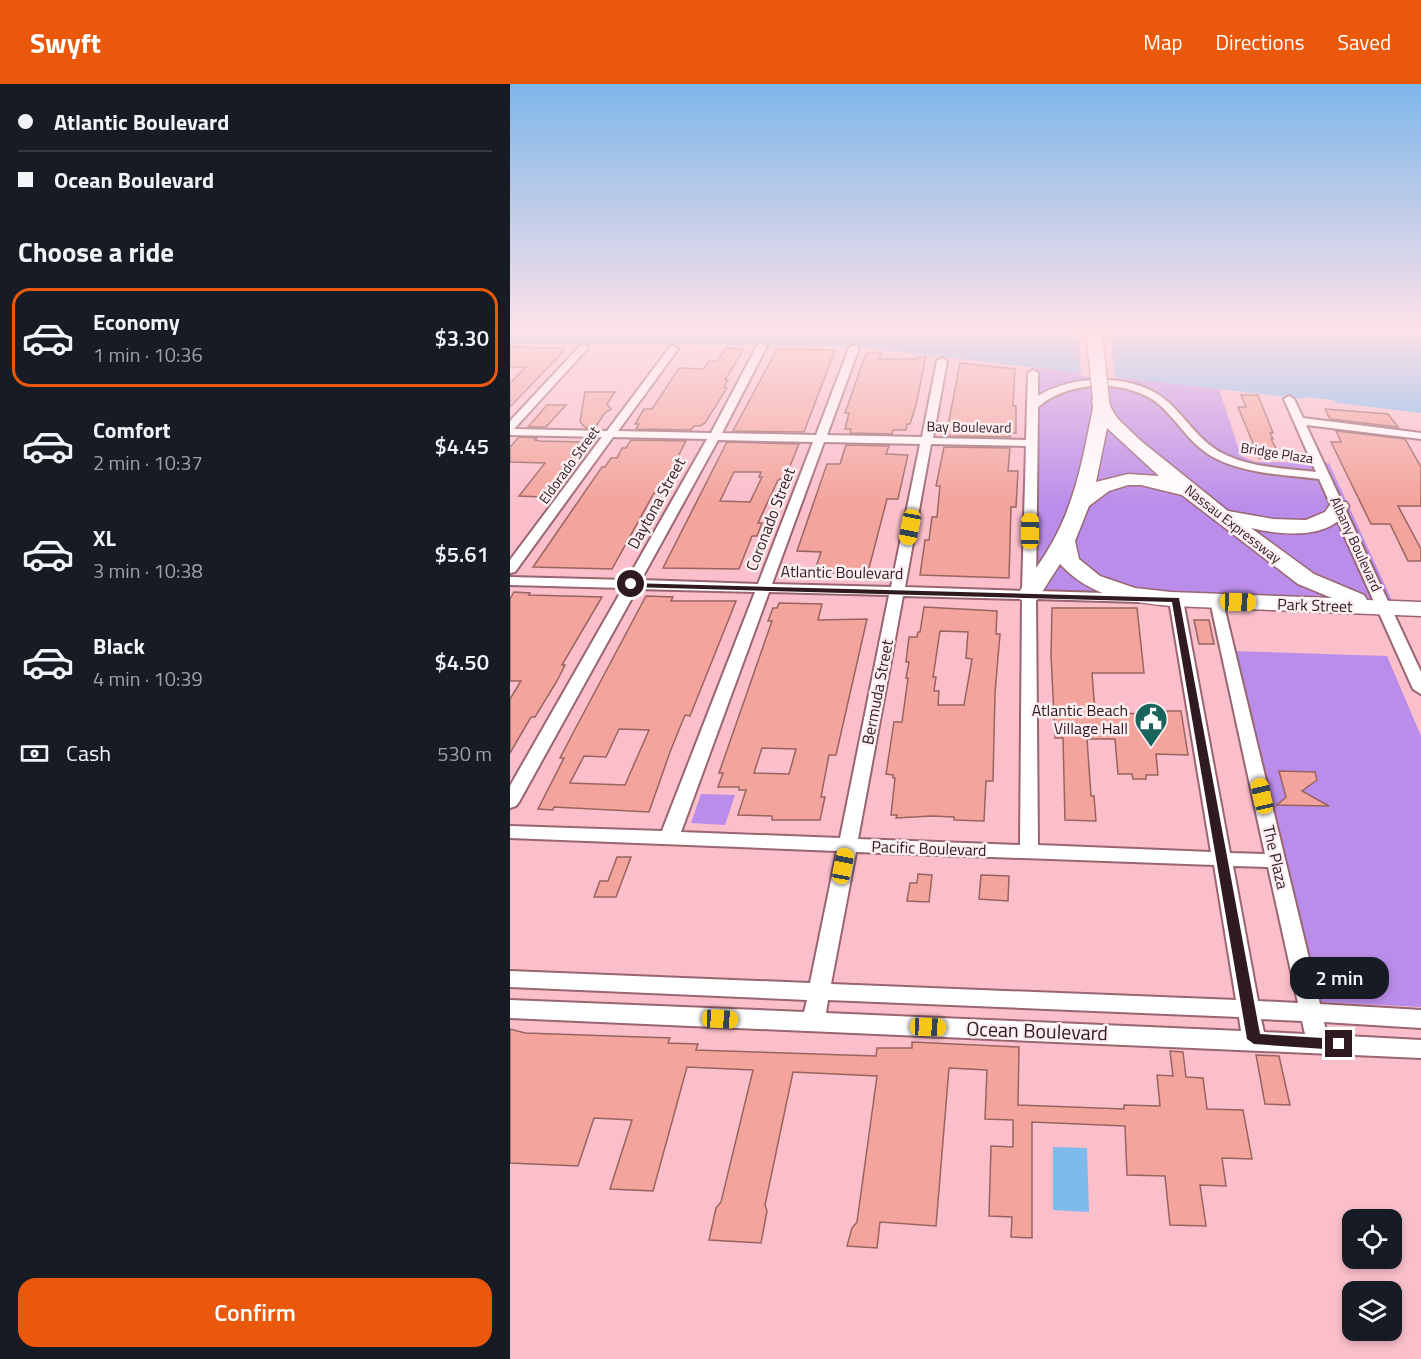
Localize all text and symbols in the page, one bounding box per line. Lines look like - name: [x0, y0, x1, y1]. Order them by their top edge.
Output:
- text: Swyft: [30, 21, 101, 64]
- text: Map: [1143, 26, 1183, 58]
- text: Directions: [1216, 26, 1305, 58]
- text: Saved: [1338, 26, 1391, 58]
- text: Atlantic Boulevard: [54, 105, 229, 139]
- text: Ocean Boulevard: [54, 163, 214, 197]
- text: Choose a ride: [18, 231, 174, 272]
- text: Economy: [93, 305, 180, 339]
- icon: car: [21, 311, 75, 365]
- text: $3.30: [434, 321, 489, 355]
- text: 1 min · 10:36: [93, 339, 203, 370]
- text: Comfort: [93, 413, 171, 447]
- street label: Bay Boulevard: [926, 415, 1012, 438]
- icon: car: [21, 419, 75, 473]
- street label: Eldorado Street: [533, 421, 604, 508]
- text: $4.45: [434, 429, 489, 463]
- street label: Bridge Plaza: [1239, 436, 1315, 469]
- text: 2 min · 10:37: [93, 447, 203, 478]
- street label: Daytona Street: [621, 452, 691, 553]
- street label: Coronado Street: [739, 463, 801, 574]
- street label: Nassau Expressway: [1181, 479, 1286, 568]
- street label: Albany Boulevard: [1325, 493, 1388, 595]
- car: [898, 508, 922, 546]
- car: [1021, 513, 1039, 549]
- text: XL: [93, 521, 116, 555]
- icon: car: [21, 527, 75, 581]
- text: $5.61: [434, 537, 489, 571]
- text: 3 min · 10:38: [93, 555, 203, 586]
- street label: Atlantic Boulevard: [780, 559, 904, 585]
- route start: [617, 570, 644, 597]
- car: [1220, 592, 1256, 612]
- street label: Park Street: [1277, 592, 1353, 618]
- text: Black: [93, 629, 145, 663]
- icon: car: [21, 635, 75, 689]
- street label: Bermuda Street: [855, 637, 899, 747]
- text: $4.50: [434, 645, 489, 679]
- text: 4 min · 10:39: [93, 663, 203, 694]
- place label: Atlantic Beach Village Hall: [1032, 698, 1128, 740]
- public building icon: Atlantic Beach Village Hall: [1133, 701, 1169, 748]
- text: Cash: [66, 736, 111, 770]
- icon: cash: [18, 737, 51, 770]
- text: 530 m: [437, 738, 492, 769]
- car: [1249, 776, 1275, 816]
- street label: The Plaza: [1257, 823, 1295, 891]
- street label: Pacific Boulevard: [871, 834, 987, 862]
- car: [831, 847, 855, 885]
- callout: 2 min: [1290, 957, 1388, 999]
- text: 2 min: [1315, 962, 1364, 993]
- car: [702, 1009, 738, 1029]
- street label: Ocean Boulevard: [966, 1013, 1108, 1048]
- car: [910, 1017, 946, 1037]
- route end: [1325, 1030, 1352, 1057]
- map controls: [1342, 1209, 1402, 1341]
- button: locate: [1342, 1209, 1402, 1269]
- button: Confirm: [18, 1278, 492, 1347]
- button: layers: [1342, 1281, 1402, 1341]

